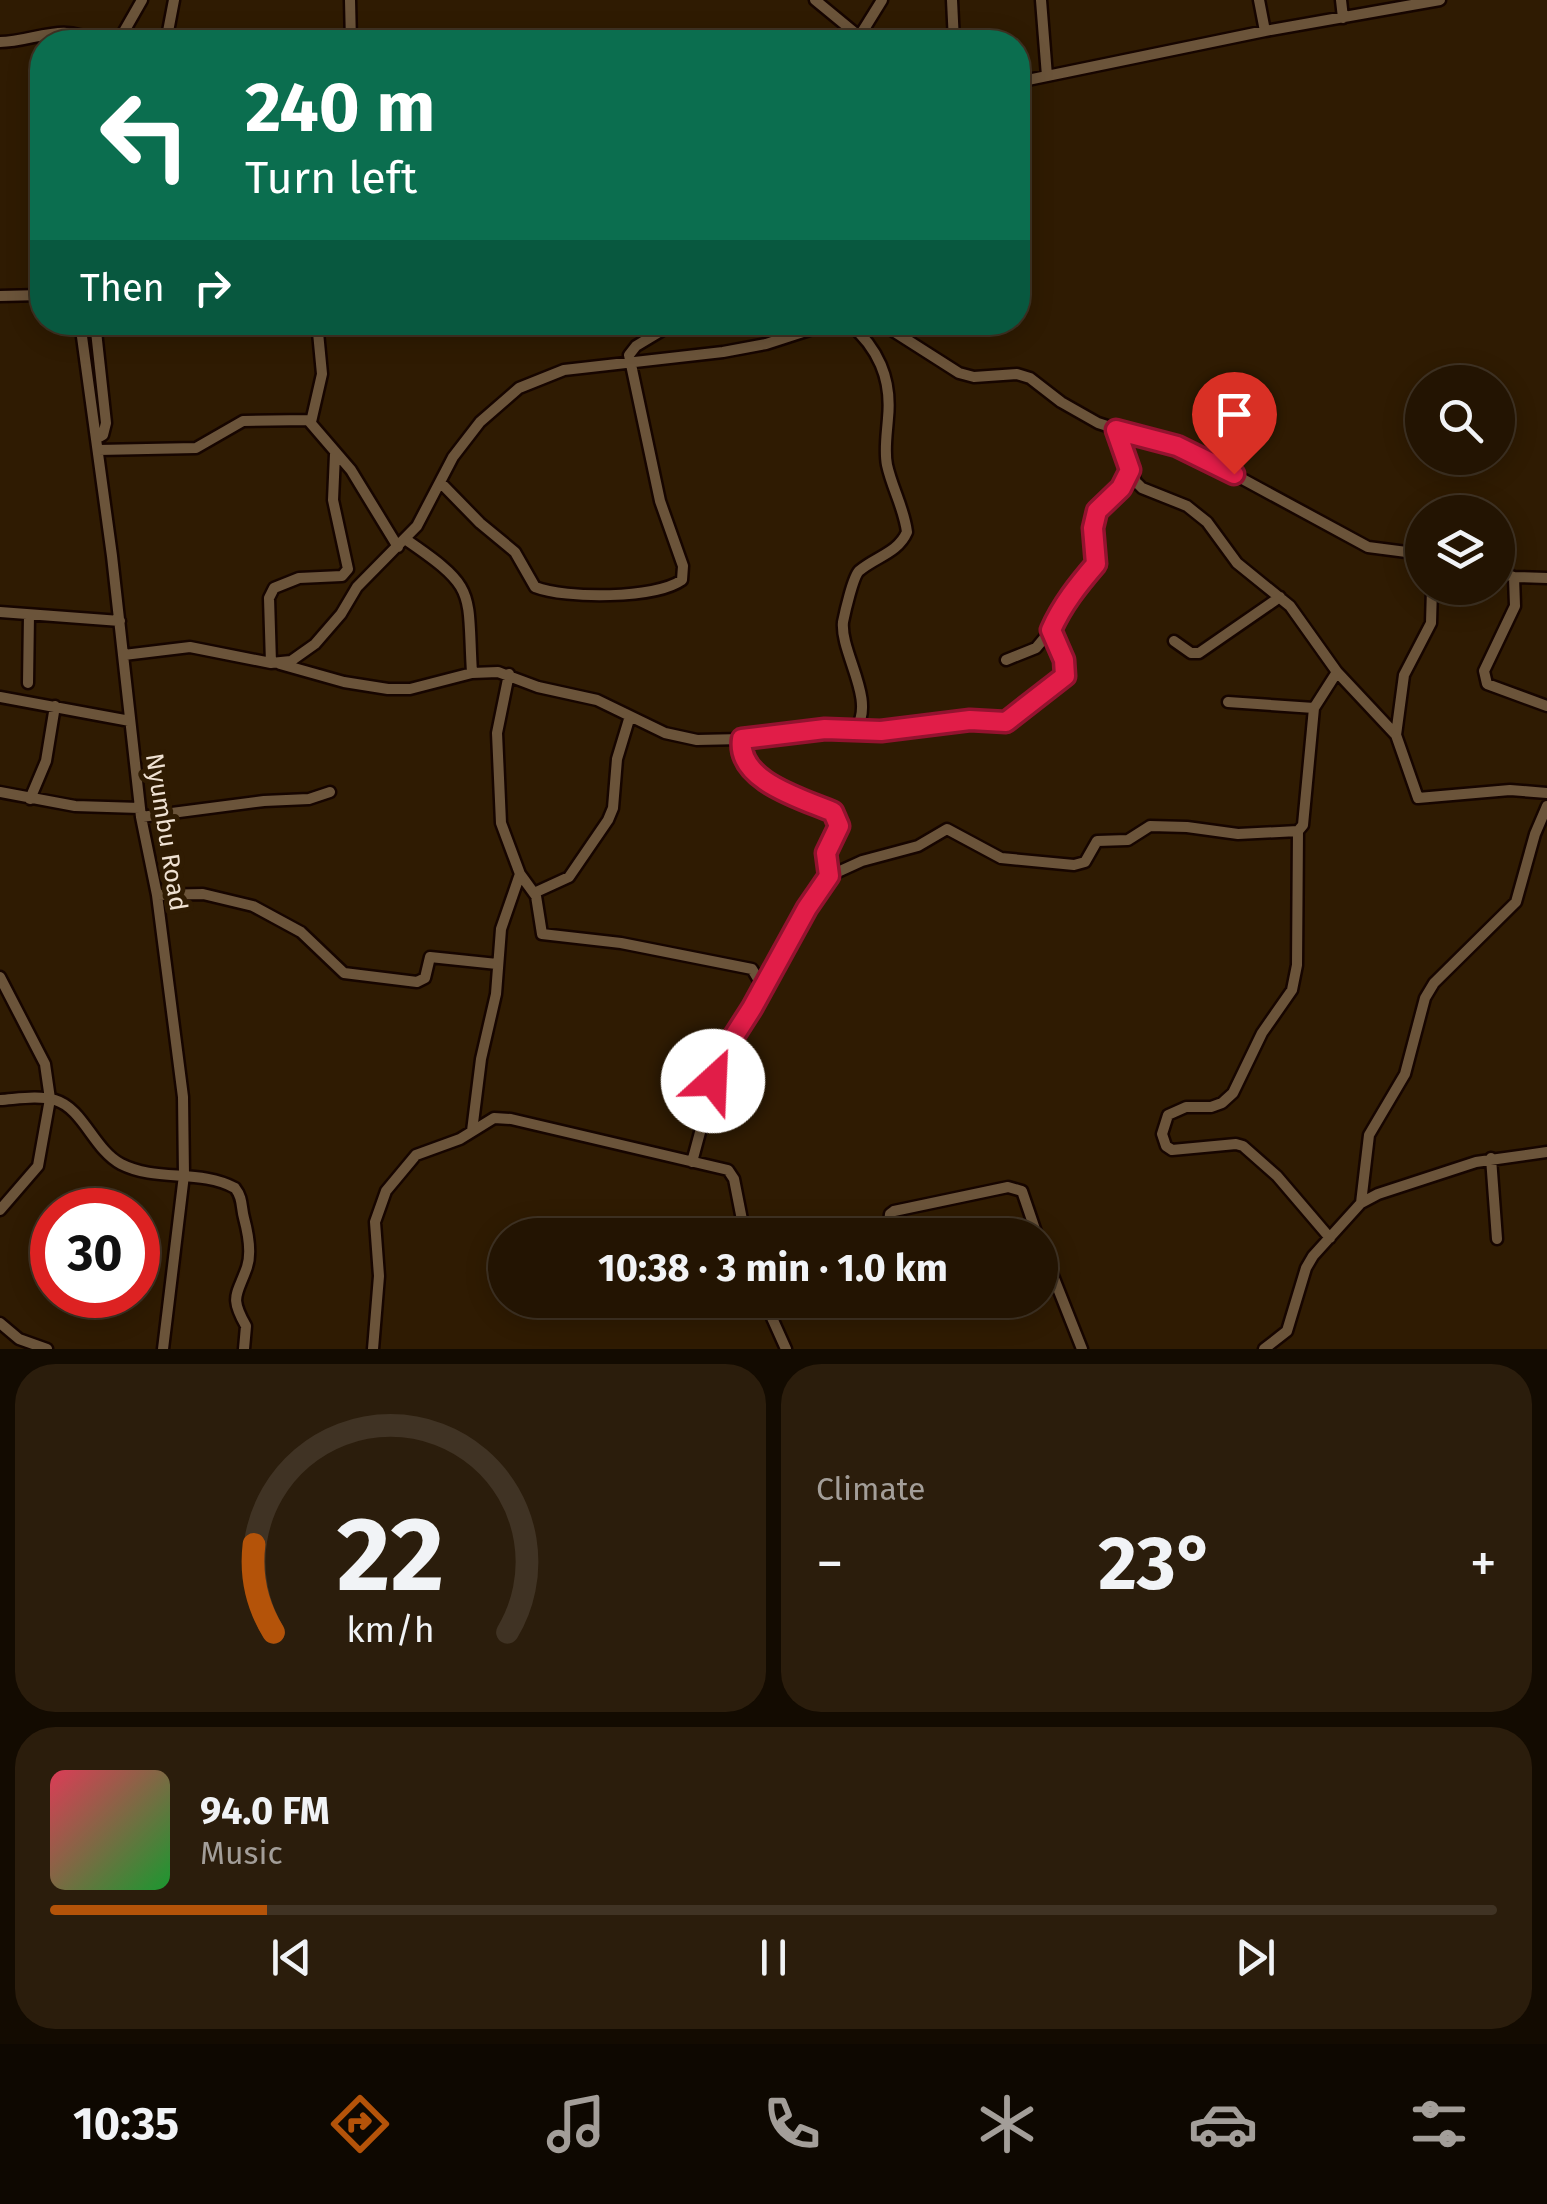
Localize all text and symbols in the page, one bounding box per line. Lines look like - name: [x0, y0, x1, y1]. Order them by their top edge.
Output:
- text: 240 m: [245, 66, 435, 150]
- icon: left: [80, 70, 210, 200]
- text: Turn left: [245, 151, 417, 205]
- icon: right: [185, 260, 240, 315]
- text: Then: [80, 265, 165, 311]
- map controls: [1405, 365, 1515, 605]
- button: search: [1405, 365, 1515, 475]
- pin: [1192, 372, 1277, 475]
- icon: arrive: [1207, 387, 1262, 442]
- button: layers: [1405, 495, 1515, 605]
- street label: Nyumbu Road: [139, 751, 193, 913]
- position arrow: [661, 1029, 765, 1133]
- speed limit sign: 30: [30, 1188, 160, 1318]
- text: 10:38 · 3 min · 1.0 km: [598, 1245, 948, 1291]
- text: Climate: [816, 1470, 925, 1508]
- text: 22: [337, 1493, 444, 1618]
- text: 23°: [1098, 1519, 1215, 1609]
- text: −: [816, 1531, 844, 1597]
- text: +: [1470, 1531, 1497, 1597]
- text: km/h: [346, 1609, 435, 1651]
- text: 94.0 FM: [200, 1788, 330, 1834]
- text: Music: [200, 1834, 283, 1872]
- icon: previous: [264, 1930, 319, 1985]
- icon: pause: [746, 1930, 801, 1985]
- icon: next: [1228, 1930, 1283, 1985]
- icon: directions: [325, 2089, 395, 2159]
- icon: music: [541, 2089, 611, 2159]
- icon: phone: [757, 2089, 827, 2159]
- icon: climate: [972, 2089, 1042, 2159]
- icon: car: [1188, 2089, 1258, 2159]
- icon: filters: [1404, 2089, 1474, 2159]
- text: 10:35: [73, 2097, 179, 2151]

